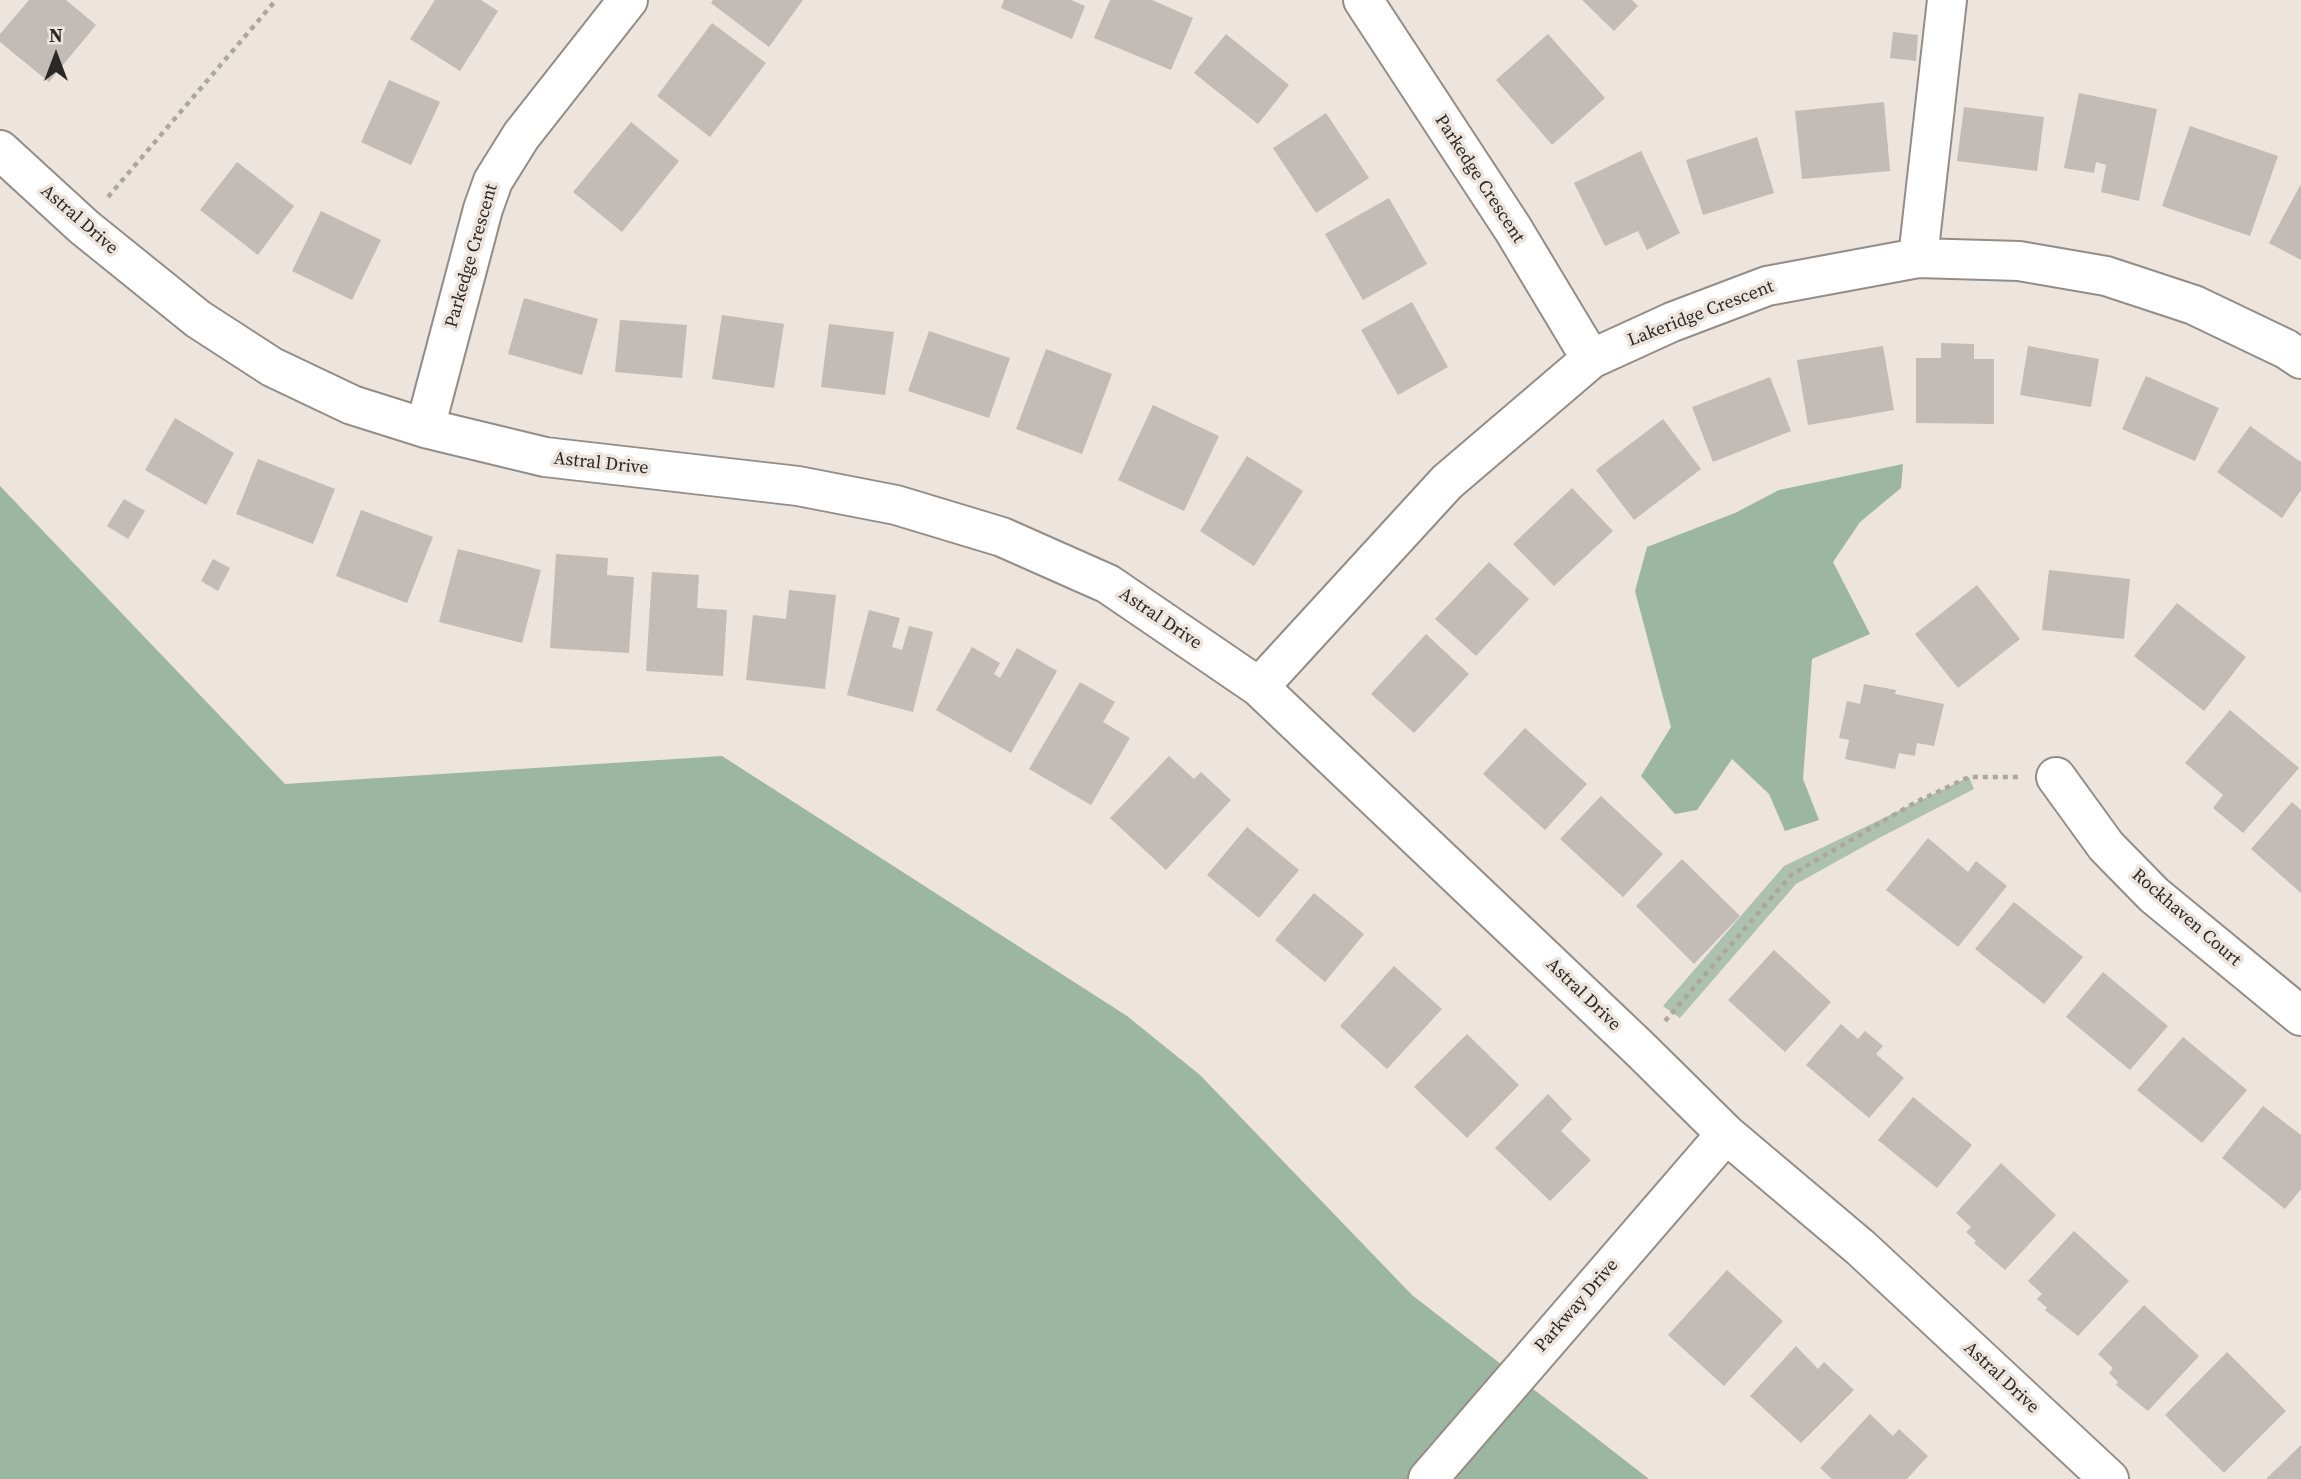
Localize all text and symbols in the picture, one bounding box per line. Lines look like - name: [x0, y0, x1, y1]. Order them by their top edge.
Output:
- north arrow: [21, 21, 91, 91]
- text: N: [49, 22, 63, 48]
- street label: Parkedge Crescent: [1429, 111, 1529, 247]
- street label: Astral Drive: [36, 181, 122, 259]
- street label: Parkedge Crescent: [441, 182, 503, 330]
- street label: Lakeridge Crescent: [1625, 276, 1777, 352]
- street label: Astral Drive: [553, 448, 649, 480]
- street label: Astral Drive: [1115, 583, 1205, 655]
- street label: Rockhaven Court: [2127, 865, 2245, 971]
- street label: Astral Drive: [1541, 954, 1625, 1036]
- street label: Parkway Drive: [1531, 1255, 1623, 1357]
- street label: Astral Drive: [1959, 1338, 2043, 1418]

